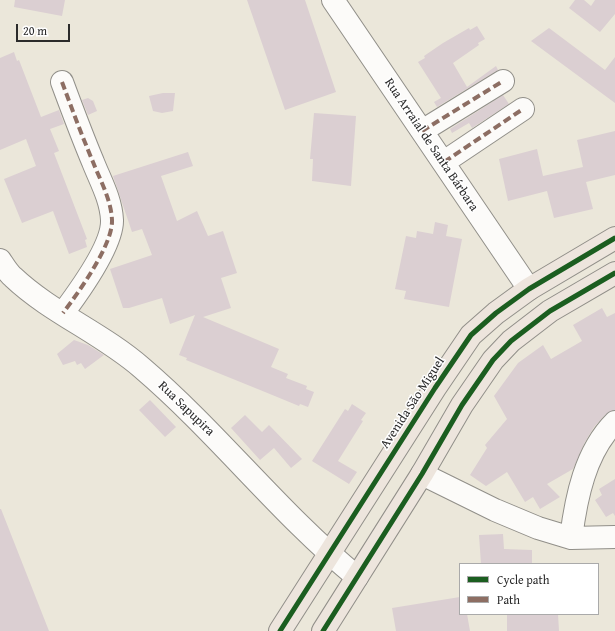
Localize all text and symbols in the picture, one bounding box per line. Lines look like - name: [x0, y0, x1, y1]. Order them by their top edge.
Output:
- scale bar: [18, 16, 72, 42]
- text: 20 m: [23, 22, 47, 39]
- street label: Rua Arraial de Santa Bárbara: [381, 76, 481, 214]
- street label: Avenida São Miguel: [378, 354, 448, 452]
- street label: Rua Sapupira: [155, 378, 217, 440]
- legend: [459, 563, 599, 615]
- text: Cycle path: [497, 571, 549, 588]
- text: Path: [497, 591, 520, 608]

